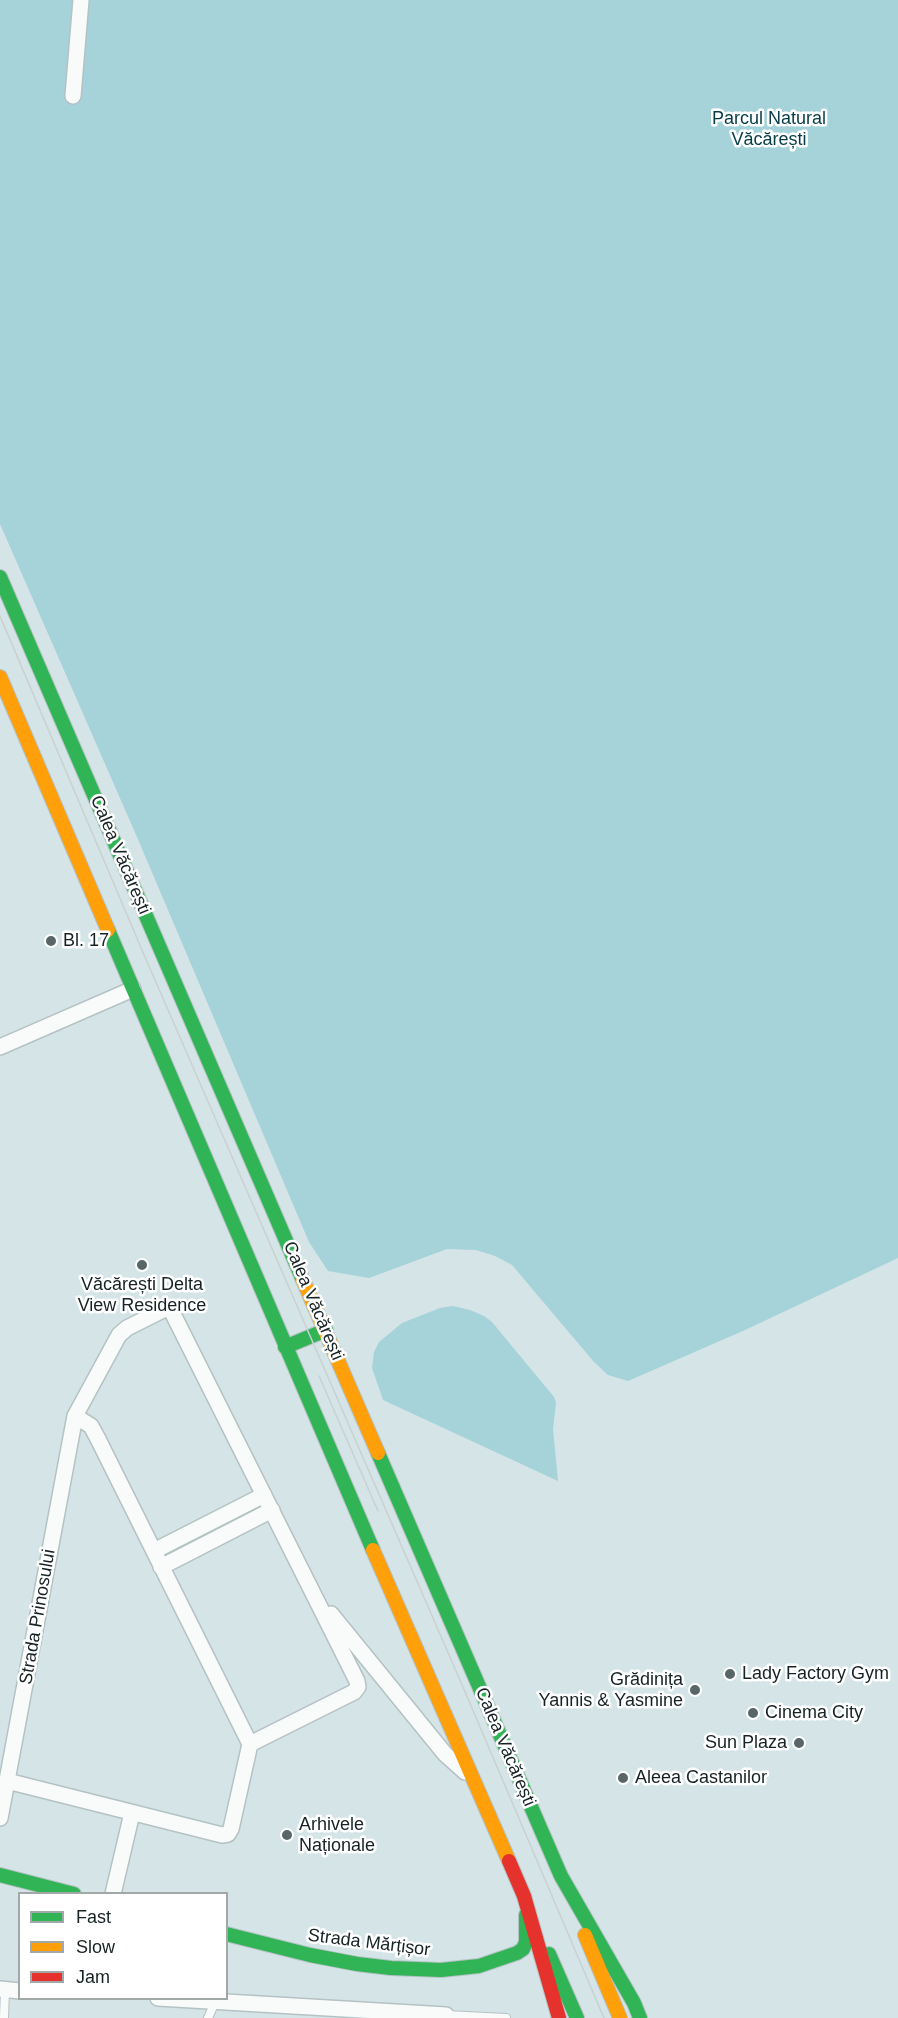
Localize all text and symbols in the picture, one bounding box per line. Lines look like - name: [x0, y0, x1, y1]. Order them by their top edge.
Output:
- park label: Parcul Natural Văcărești: [712, 108, 826, 150]
- street label: Calea Văcărești: [85, 792, 155, 918]
- place label: Bl. 17: [63, 930, 109, 952]
- marker: Bl. 17: [44, 934, 58, 948]
- street label: Calea Văcărești: [278, 1238, 348, 1364]
- marker: Văcărești Delta View Residence: [135, 1258, 149, 1272]
- place label: Văcărești Delta View Residence: [78, 1274, 206, 1316]
- street label: Strada Prinosului: [15, 1548, 61, 1686]
- place label: Lady Factory Gym: [742, 1663, 889, 1685]
- marker: Lady Factory Gym: [723, 1667, 737, 1681]
- place label: Grădinița Yannis & Yasmine: [539, 1669, 683, 1712]
- marker: Grădinița Yannis & Yasmine: [688, 1683, 702, 1697]
- street label: Calea Văcărești: [470, 1684, 540, 1810]
- place label: Cinema City: [765, 1702, 863, 1724]
- marker: Cinema City: [746, 1706, 760, 1720]
- place label: Sun Plaza: [705, 1732, 787, 1754]
- marker: Sun Plaza: [792, 1736, 806, 1750]
- place label: Aleea Castanilor: [635, 1767, 767, 1789]
- marker: Aleea Castanilor: [616, 1771, 630, 1785]
- place label: Arhivele Naționale: [299, 1814, 375, 1856]
- marker: Arhivele Naționale: [280, 1828, 294, 1842]
- legend: [18, 1892, 228, 2000]
- text: Fast: [76, 1907, 111, 1927]
- street label: Strada Mărțișor: [307, 1925, 431, 1961]
- text: Slow: [76, 1937, 115, 1957]
- text: Jam: [76, 1967, 110, 1987]

